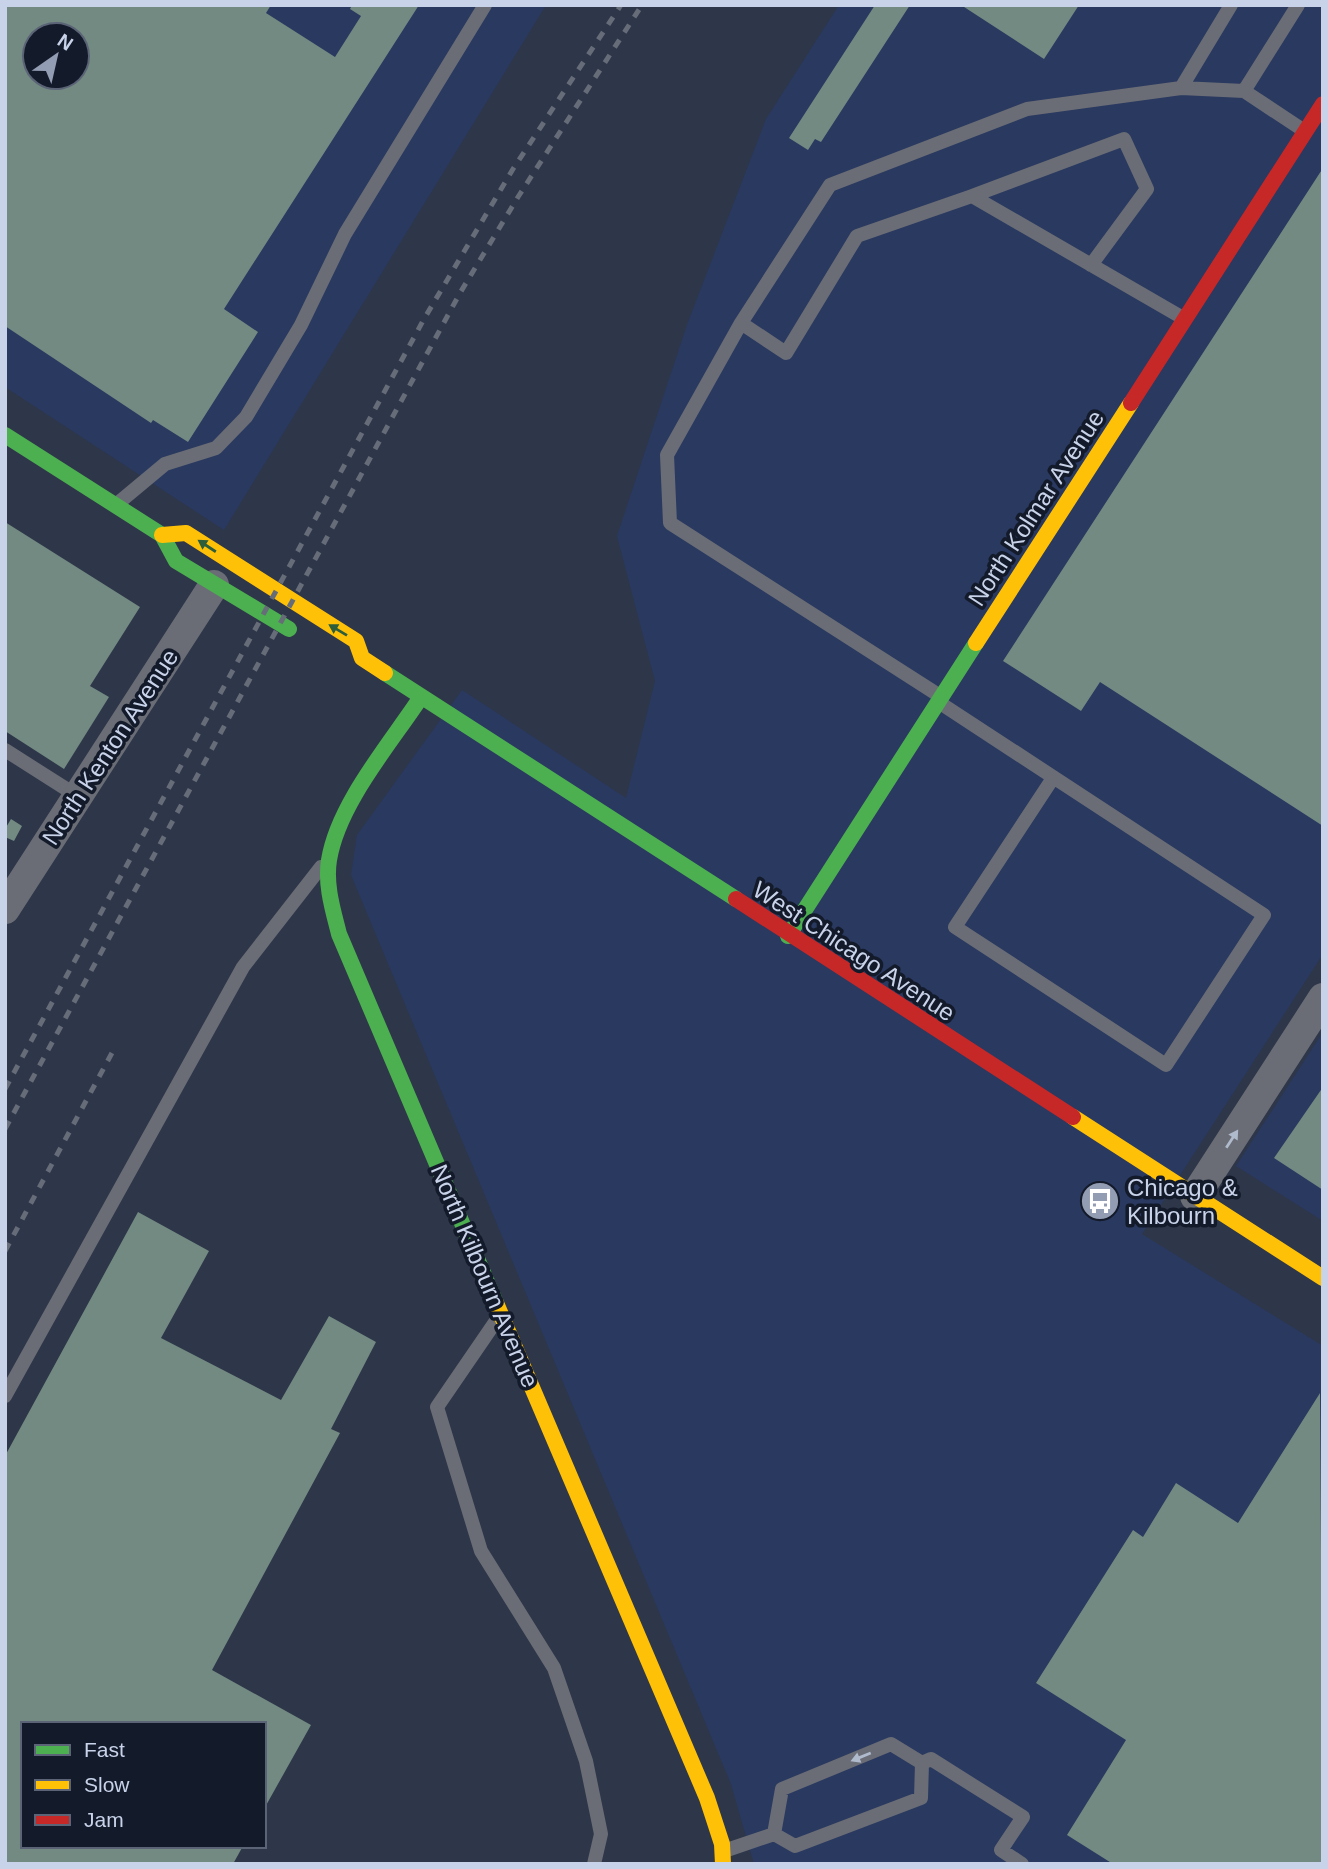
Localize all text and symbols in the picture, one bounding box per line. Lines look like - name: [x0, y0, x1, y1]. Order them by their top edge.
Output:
- north arrow: [21, 21, 91, 91]
- text: N: [54, 30, 77, 55]
- street label: North Kolmar Avenue: [963, 405, 1109, 611]
- one-way arrow: [197, 540, 217, 553]
- one-way arrow: [328, 623, 347, 636]
- street label: North Kenton Avenue: [37, 644, 183, 850]
- street label: West Chicago Avenue: [748, 876, 960, 1026]
- one-way arrow: [1225, 1129, 1238, 1148]
- street label: North Kilbourn Avenue: [426, 1160, 544, 1392]
- place label: Chicago & Kilbourn: [1127, 1174, 1238, 1229]
- bus stop icon: Chicago & Kilbourn: [1079, 1180, 1121, 1222]
- legend: [21, 1722, 266, 1848]
- text: Fast: [84, 1738, 125, 1761]
- one-way arrow: [851, 1751, 871, 1763]
- text: Slow: [84, 1773, 130, 1796]
- text: Jam: [84, 1808, 124, 1831]

